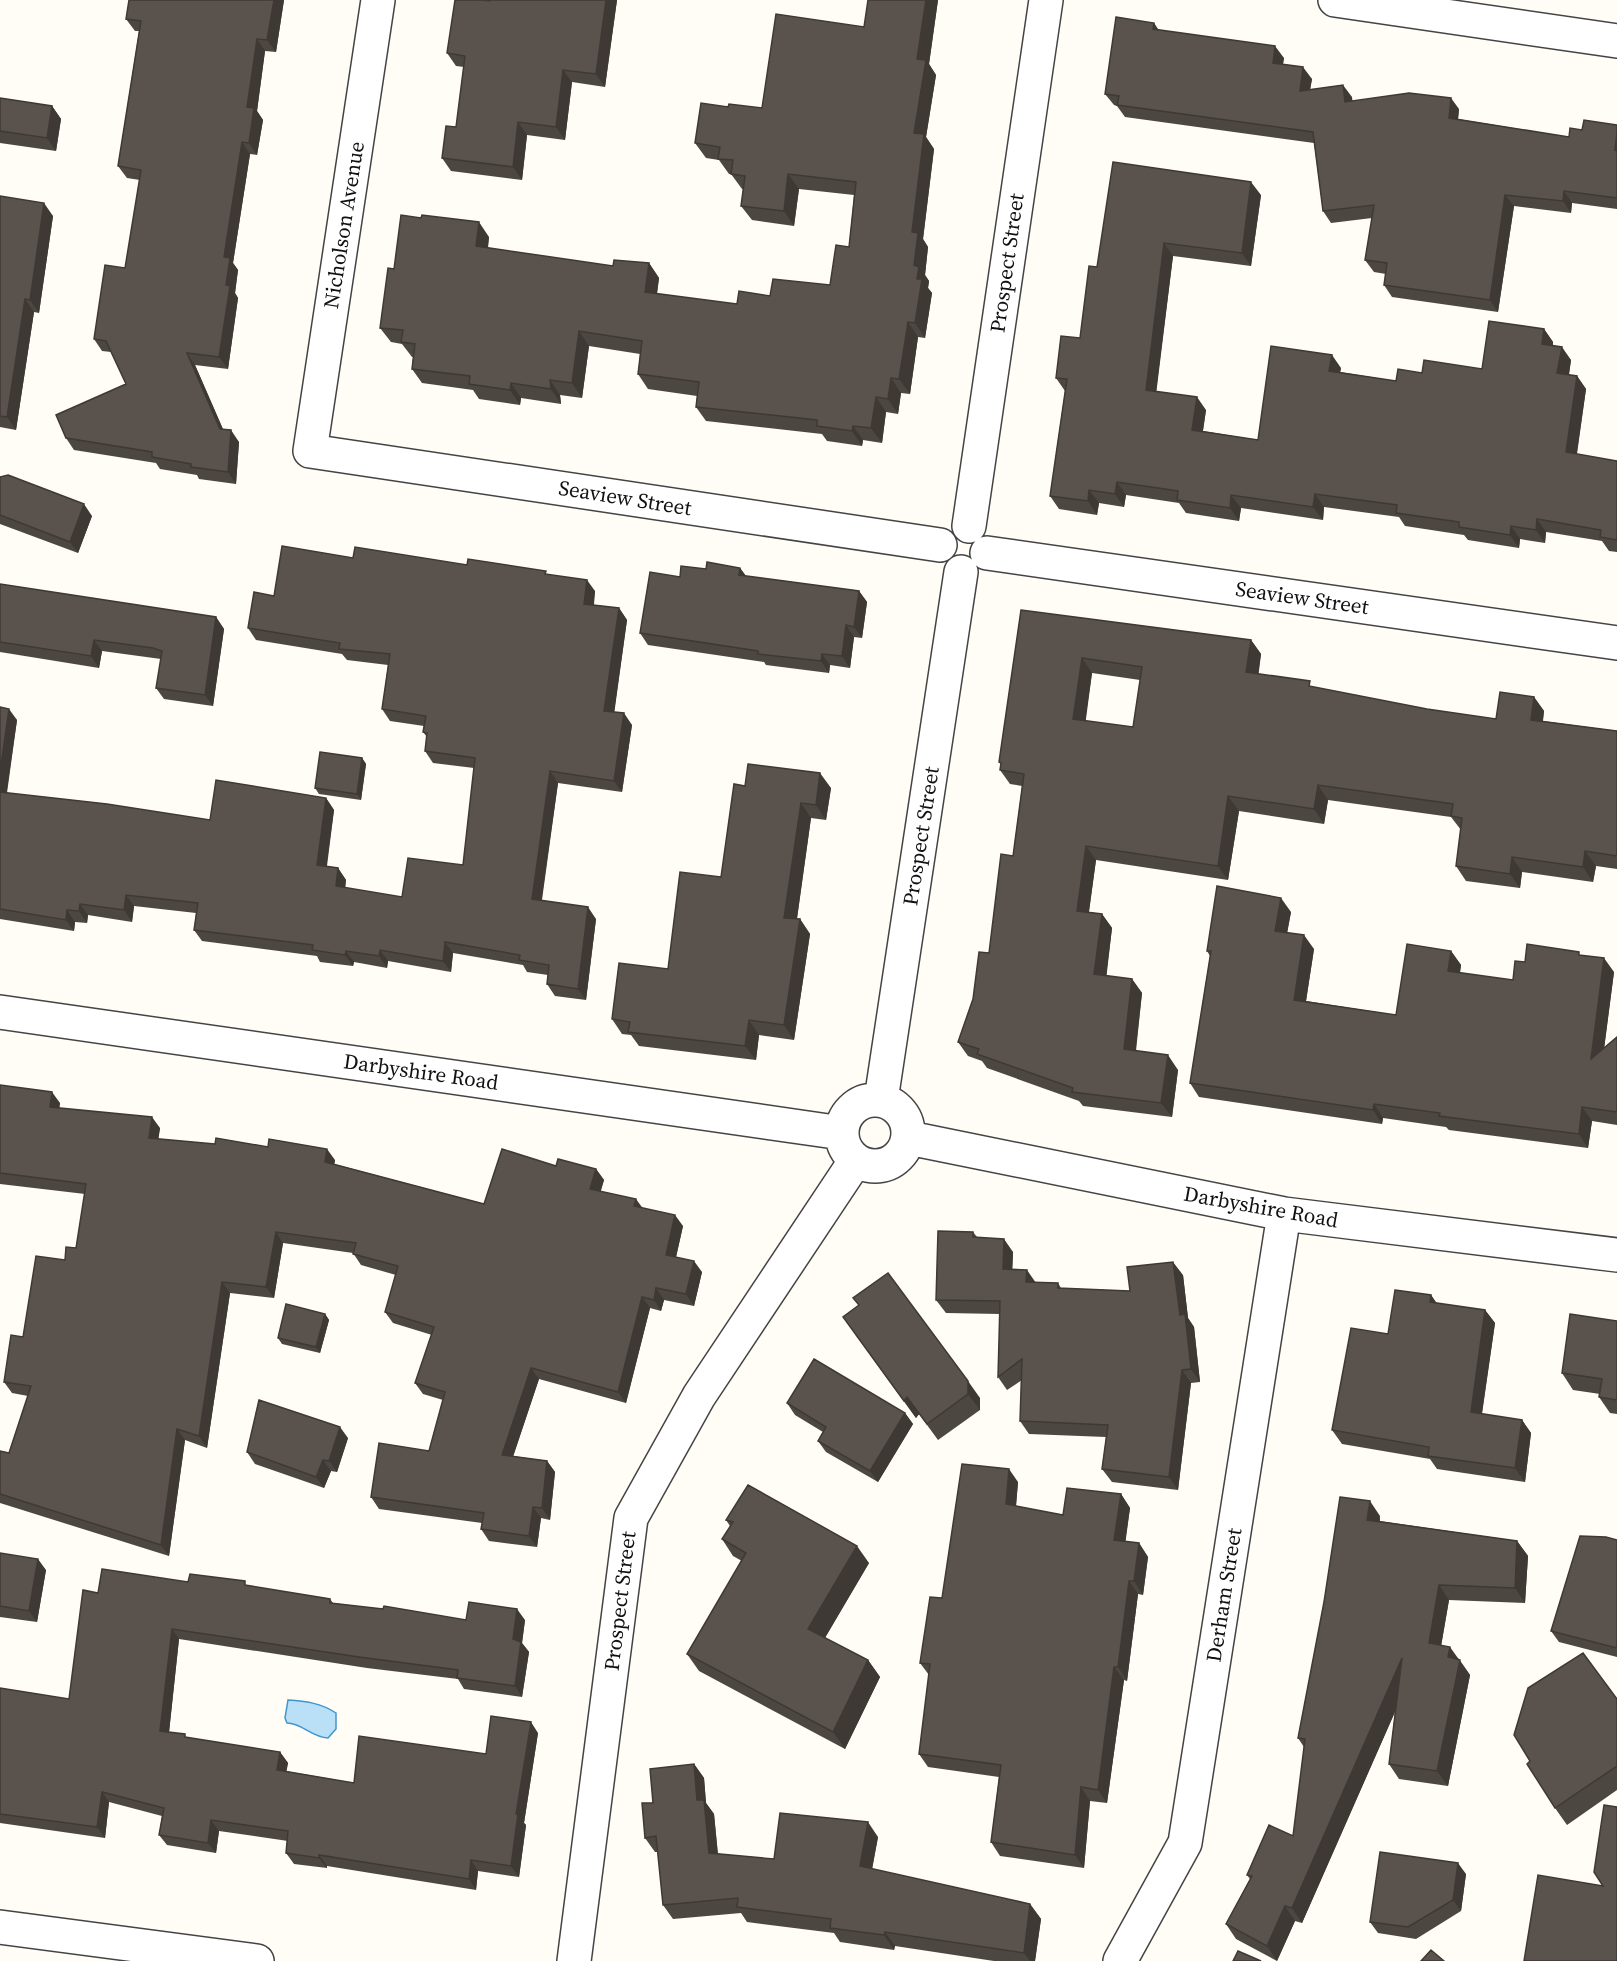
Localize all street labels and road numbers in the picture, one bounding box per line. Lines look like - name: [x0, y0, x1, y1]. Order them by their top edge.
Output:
- street label: Nicholson Avenue: [316, 139, 371, 311]
- street label: Prospect Street: [982, 191, 1031, 334]
- street label: Seaview Street: [557, 473, 694, 522]
- street label: Seaview Street: [1234, 574, 1371, 621]
- street label: Prospect Street: [895, 764, 946, 908]
- street label: Darbyshire Road: [342, 1046, 501, 1097]
- street label: Darbyshire Road: [1182, 1179, 1341, 1234]
- street label: Derham Street: [1199, 1526, 1248, 1664]
- street label: Prospect Street: [597, 1529, 642, 1672]

